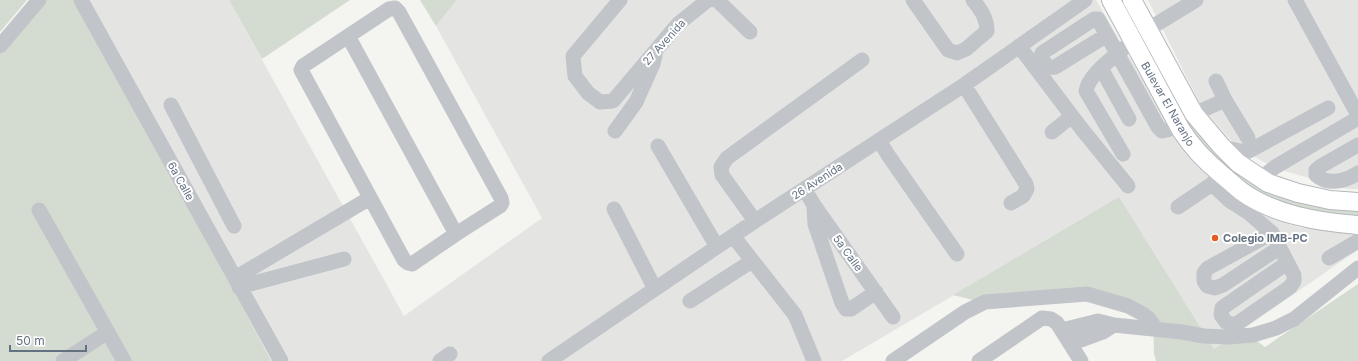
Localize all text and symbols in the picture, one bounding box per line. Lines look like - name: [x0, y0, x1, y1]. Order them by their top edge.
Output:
- street label: 27 Avenida: [640, 16, 688, 68]
- street label: Bulevar El Naranjo: [1138, 59, 1198, 149]
- street label: 6a Calle: [165, 159, 197, 203]
- street label: 26 Avenida: [789, 159, 845, 203]
- place label: Colegio IMB-PC: [1223, 231, 1308, 245]
- street label: 5a Calle: [830, 232, 866, 274]
- marker: Colegio IMB-PC: [1210, 233, 1220, 243]
- scale bar: [10, 327, 86, 353]
- text: 50 m: [16, 333, 45, 348]

